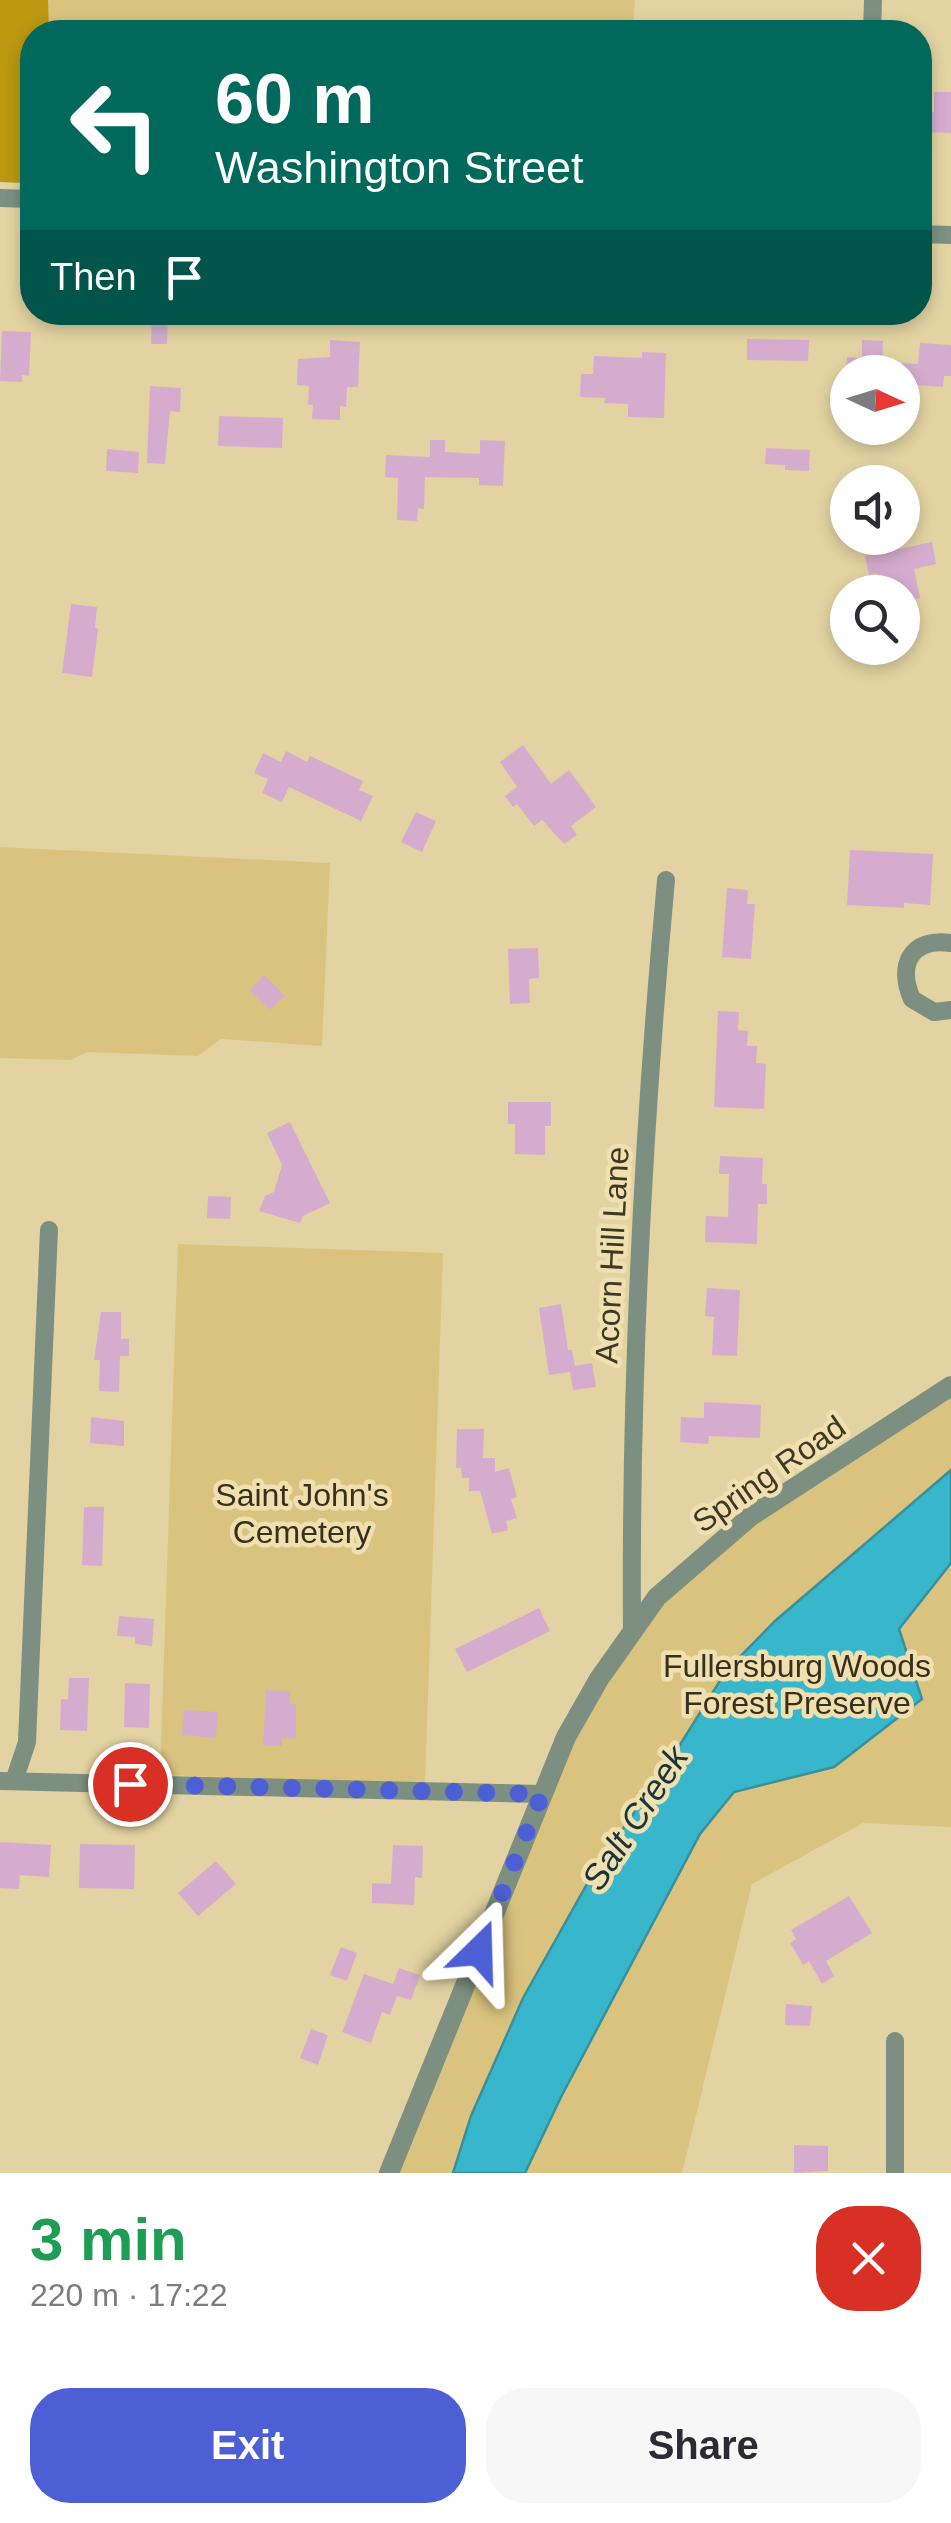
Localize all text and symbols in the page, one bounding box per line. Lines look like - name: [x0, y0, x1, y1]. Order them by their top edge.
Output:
- icon: left: [50, 60, 180, 190]
- text: 60 m: [215, 60, 375, 138]
- text: Washington Street: [215, 142, 584, 193]
- icon: arrive: [157, 250, 212, 305]
- text: Then: [50, 256, 137, 298]
- north arrow: [830, 355, 920, 445]
- map controls: [830, 355, 920, 665]
- button: sound: [830, 465, 920, 555]
- button: search: [830, 575, 920, 665]
- street label: Acorn Hill Lane: [588, 1146, 636, 1364]
- street label: Spring Road: [686, 1408, 852, 1540]
- park label: Saint John's Cemetery: [215, 1477, 389, 1550]
- park label: Fullersburg Woods Forest Preserve: [663, 1648, 931, 1721]
- water label: Salt Creek: [574, 1737, 696, 1897]
- pin: [88, 1742, 173, 1827]
- icon: arrive: [103, 1757, 158, 1812]
- position arrow: [427, 1899, 531, 2003]
- text: 3 min: [30, 2206, 187, 2273]
- button: close: [816, 2206, 921, 2311]
- text: 220 m · 17:22: [30, 2277, 227, 2313]
- button: Exit: [30, 2388, 466, 2503]
- button: Share: [486, 2388, 921, 2503]

